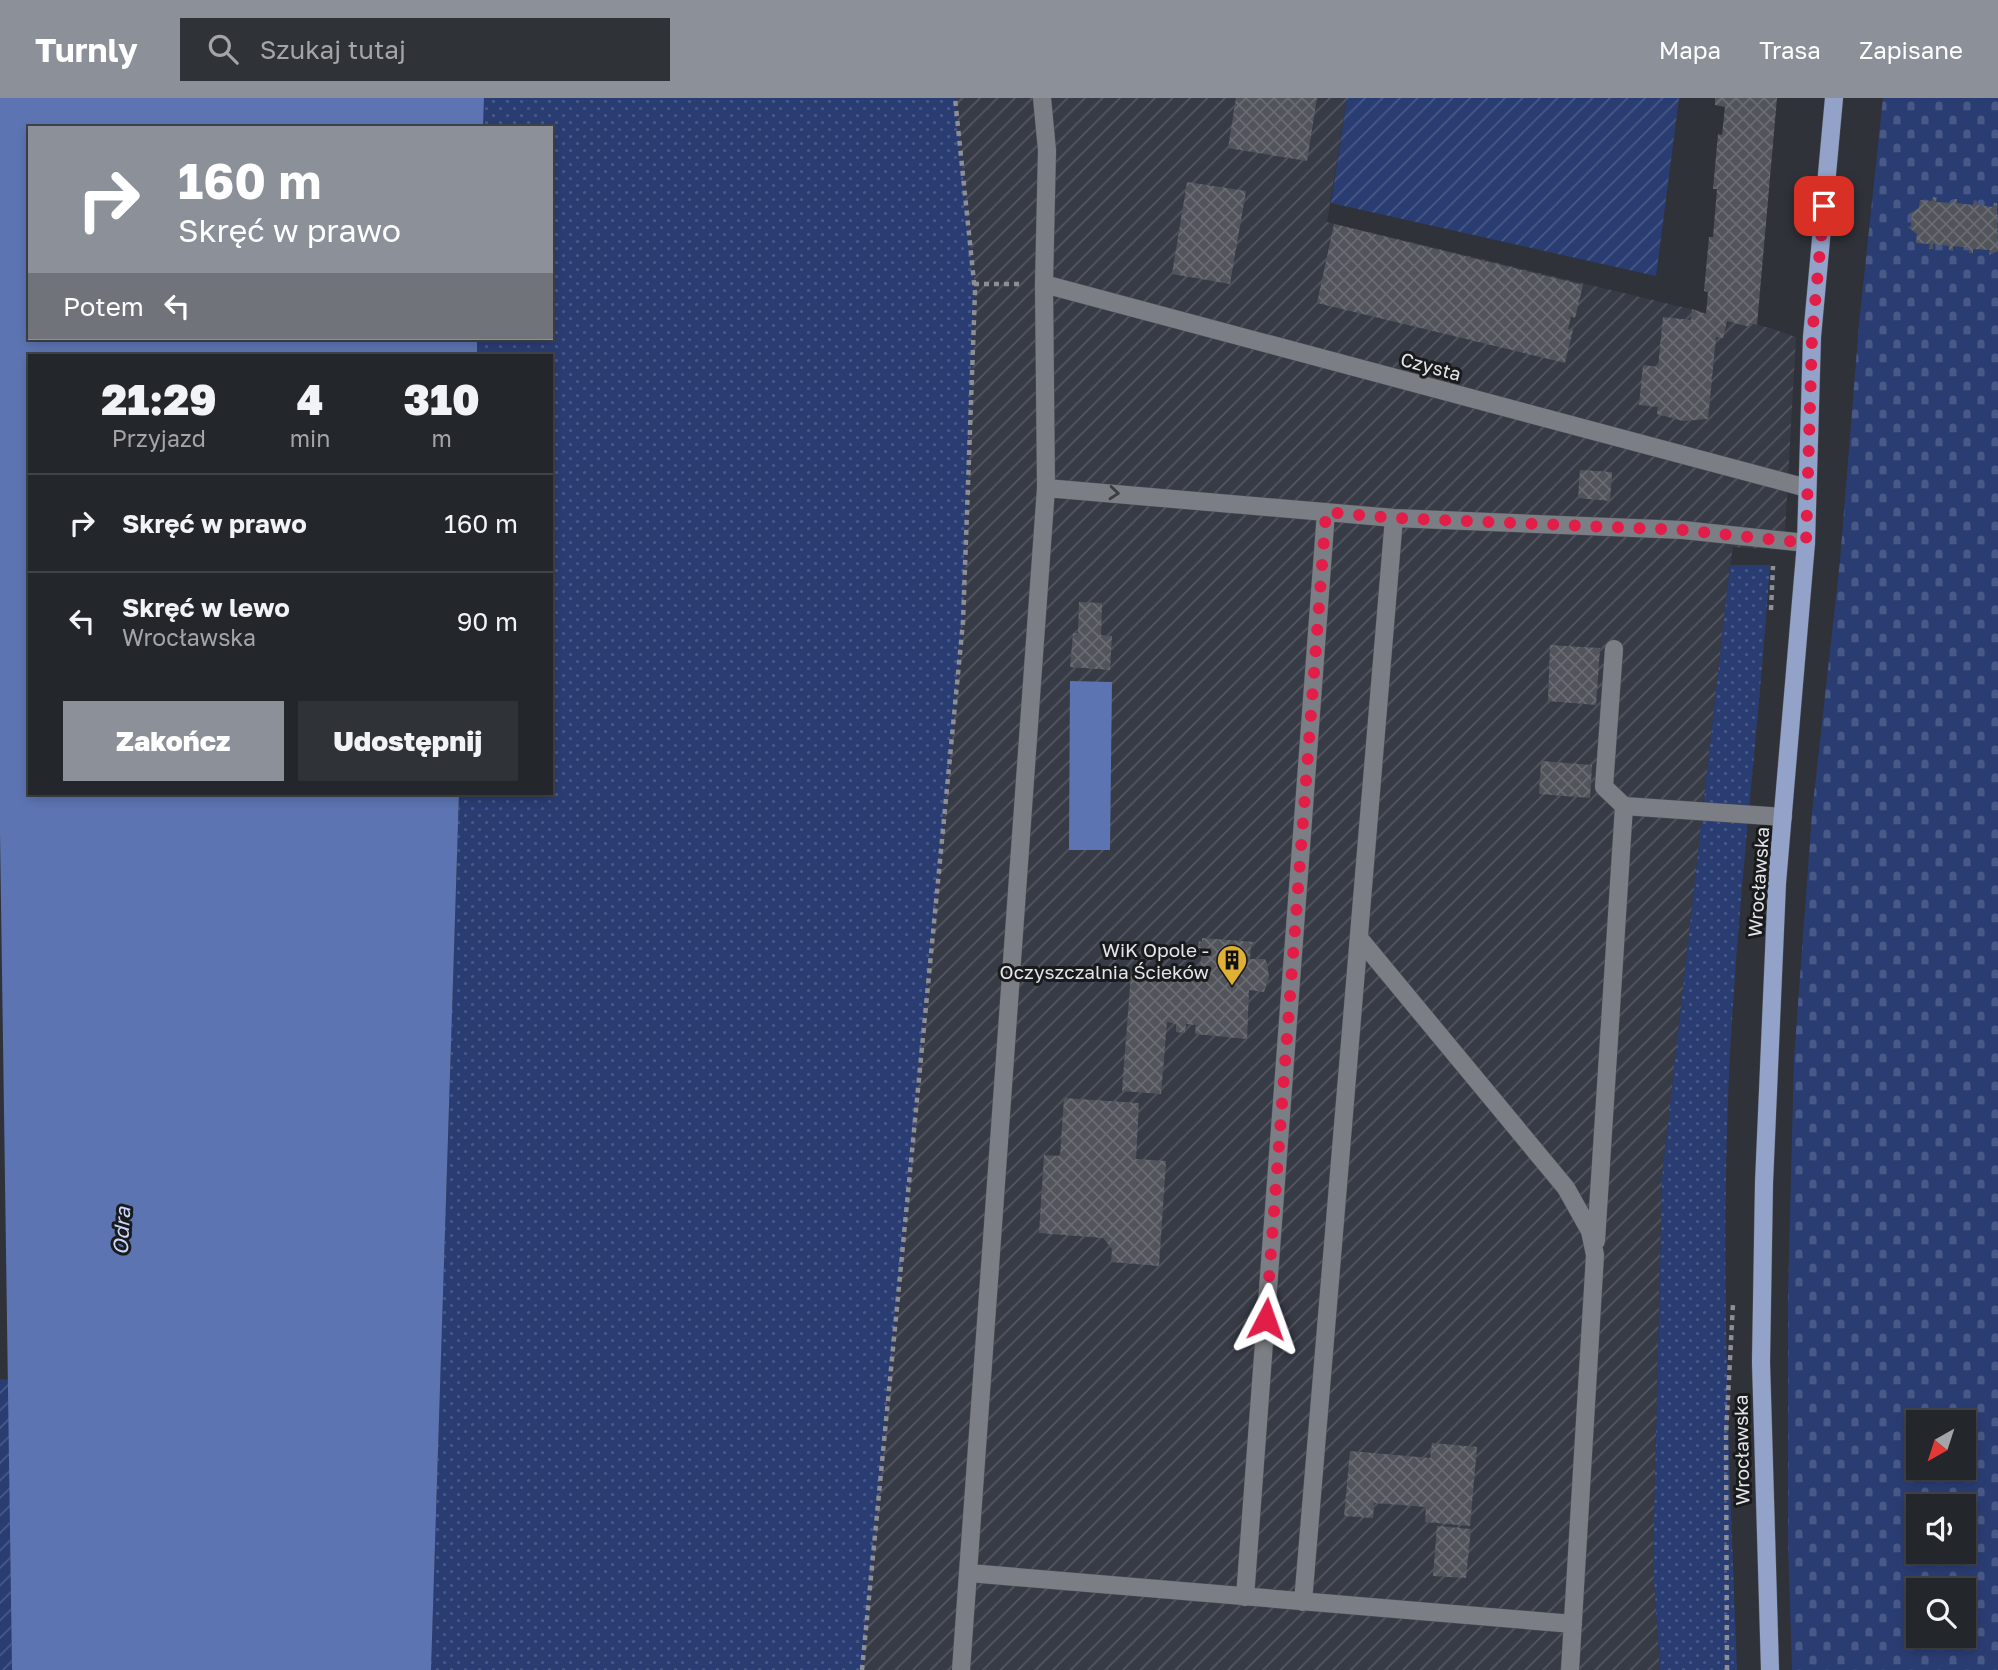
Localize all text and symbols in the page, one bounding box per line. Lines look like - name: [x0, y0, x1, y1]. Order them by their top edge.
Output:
- search box: [180, 18, 670, 81]
- text: Turnly: [35, 30, 138, 69]
- icon: search: [204, 30, 242, 68]
- text: Szukaj tutaj: [260, 34, 406, 65]
- text: Mapa: [1659, 35, 1721, 64]
- text: Trasa: [1759, 35, 1821, 64]
- text: Zapisane: [1859, 35, 1963, 64]
- text: 160 m: [178, 151, 321, 210]
- icon: right: [63, 154, 154, 245]
- pin: [1794, 176, 1854, 236]
- icon: arrive: [1805, 187, 1843, 225]
- text: Skręć w prawo: [178, 211, 401, 249]
- icon: left: [158, 287, 196, 325]
- text: Potem: [63, 291, 144, 322]
- street label: Czysta: [1398, 347, 1464, 385]
- text: 21:29: [101, 374, 217, 424]
- text: 4: [297, 374, 323, 424]
- text: 310: [403, 374, 480, 424]
- text: Przyjazd: [112, 424, 206, 452]
- text: min: [290, 424, 330, 452]
- text: m: [431, 424, 452, 452]
- one-way arrow: [1108, 486, 1120, 501]
- icon: right: [63, 504, 101, 542]
- text: Skręć w prawo: [122, 508, 307, 539]
- text: 160 m: [444, 508, 518, 539]
- text: Skręć w lewo: [122, 592, 290, 623]
- icon: left: [63, 602, 101, 640]
- text: 90 m: [457, 606, 518, 637]
- text: Wrocławska: [122, 623, 256, 651]
- button: Zakończ: [63, 701, 284, 781]
- button: Udostępnij: [298, 701, 518, 781]
- street label: Wrocławska: [1743, 826, 1773, 938]
- place label: WiK Opole - Oczyszczalnia Ścieków: [1000, 938, 1209, 983]
- building icon: WiK Opole - Oczyszczalnia Ścieków: [1215, 943, 1249, 987]
- water label: Odra: [107, 1205, 135, 1256]
- position arrow: [1229, 1282, 1303, 1356]
- street label: Wrocławska: [1729, 1394, 1753, 1506]
- north arrow: [1906, 1410, 1976, 1480]
- map controls: [1906, 1410, 1976, 1648]
- button: sound: [1906, 1494, 1976, 1564]
- button: search: [1906, 1578, 1976, 1648]

